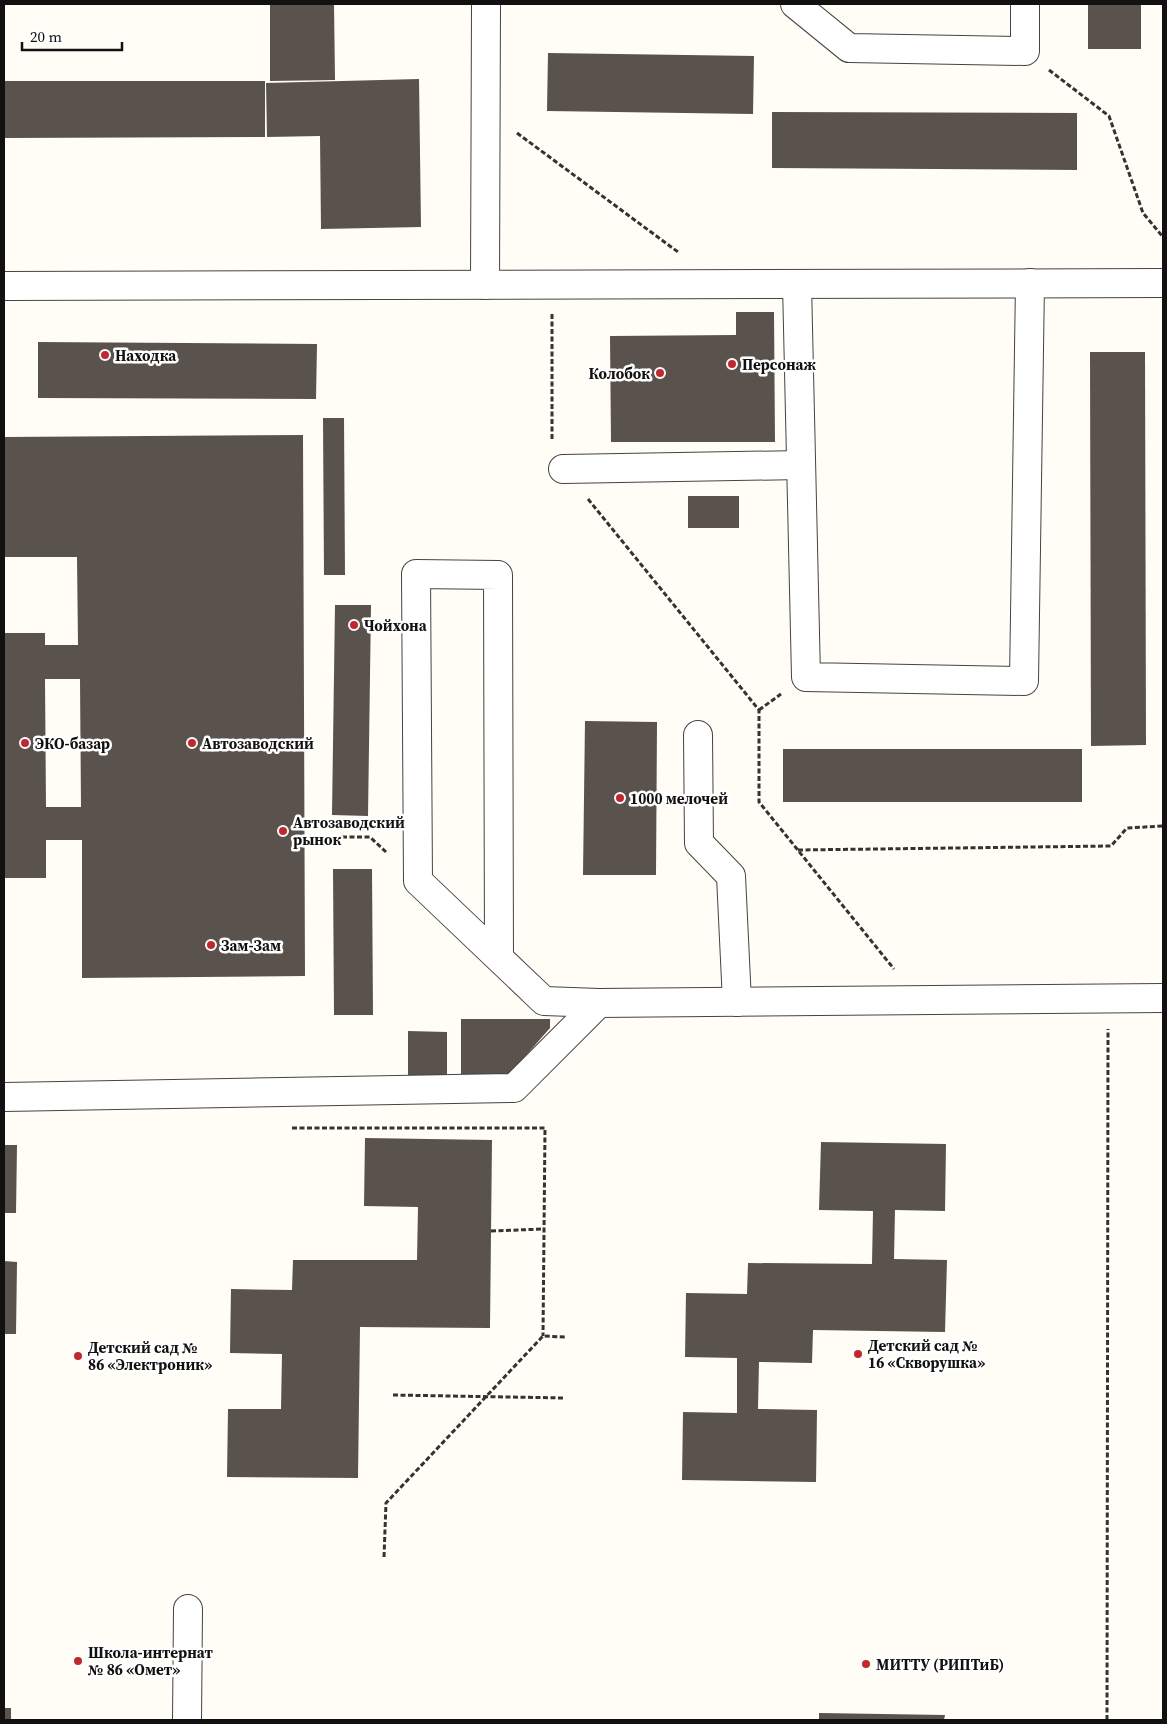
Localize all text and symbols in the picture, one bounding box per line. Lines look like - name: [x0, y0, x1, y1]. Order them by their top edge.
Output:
- scale bar: [22, 20, 122, 52]
- text: 20 m: [30, 26, 62, 47]
- place label: Находка: [115, 345, 177, 366]
- marker: Находка: [99, 349, 111, 361]
- place label: Персонаж: [742, 354, 817, 375]
- marker: Персонаж: [726, 358, 738, 370]
- place label: Колобок: [588, 363, 650, 384]
- marker: Колобок: [654, 367, 666, 379]
- place label: Чойхона: [364, 615, 428, 636]
- marker: Чойхона: [348, 619, 360, 631]
- place label: ЭКО-базар: [35, 733, 110, 754]
- place label: Автозаводский: [202, 733, 314, 754]
- marker: ЭКО-базар: [19, 737, 31, 749]
- marker: Автозаводский: [186, 737, 198, 749]
- place label: 1000 мелочей: [630, 788, 728, 809]
- marker: 1000 мелочей: [614, 792, 626, 804]
- place label: Автозаводский рынок: [293, 812, 405, 850]
- marker: Автозаводский рынок: [277, 825, 289, 837]
- place label: Зам-Зам: [221, 935, 281, 956]
- marker: Зам-Зам: [205, 939, 217, 951]
- place label: Детский сад № 16 «Скворушка»: [868, 1335, 985, 1373]
- place label: Детский сад № 86 «Электроник»: [88, 1337, 212, 1375]
- marker: Детский сад № 16 «Скворушка»: [852, 1348, 864, 1360]
- marker: Детский сад № 86 «Электроник»: [72, 1350, 84, 1362]
- place label: Школа-интернат № 86 «Омет»: [87, 1642, 213, 1680]
- place label: МИТТУ (РИПТиБ): [876, 1654, 1004, 1675]
- marker: Школа-интернат № 86 «Омет»: [72, 1655, 84, 1667]
- marker: МИТТУ (РИПТиБ): [860, 1658, 872, 1670]

